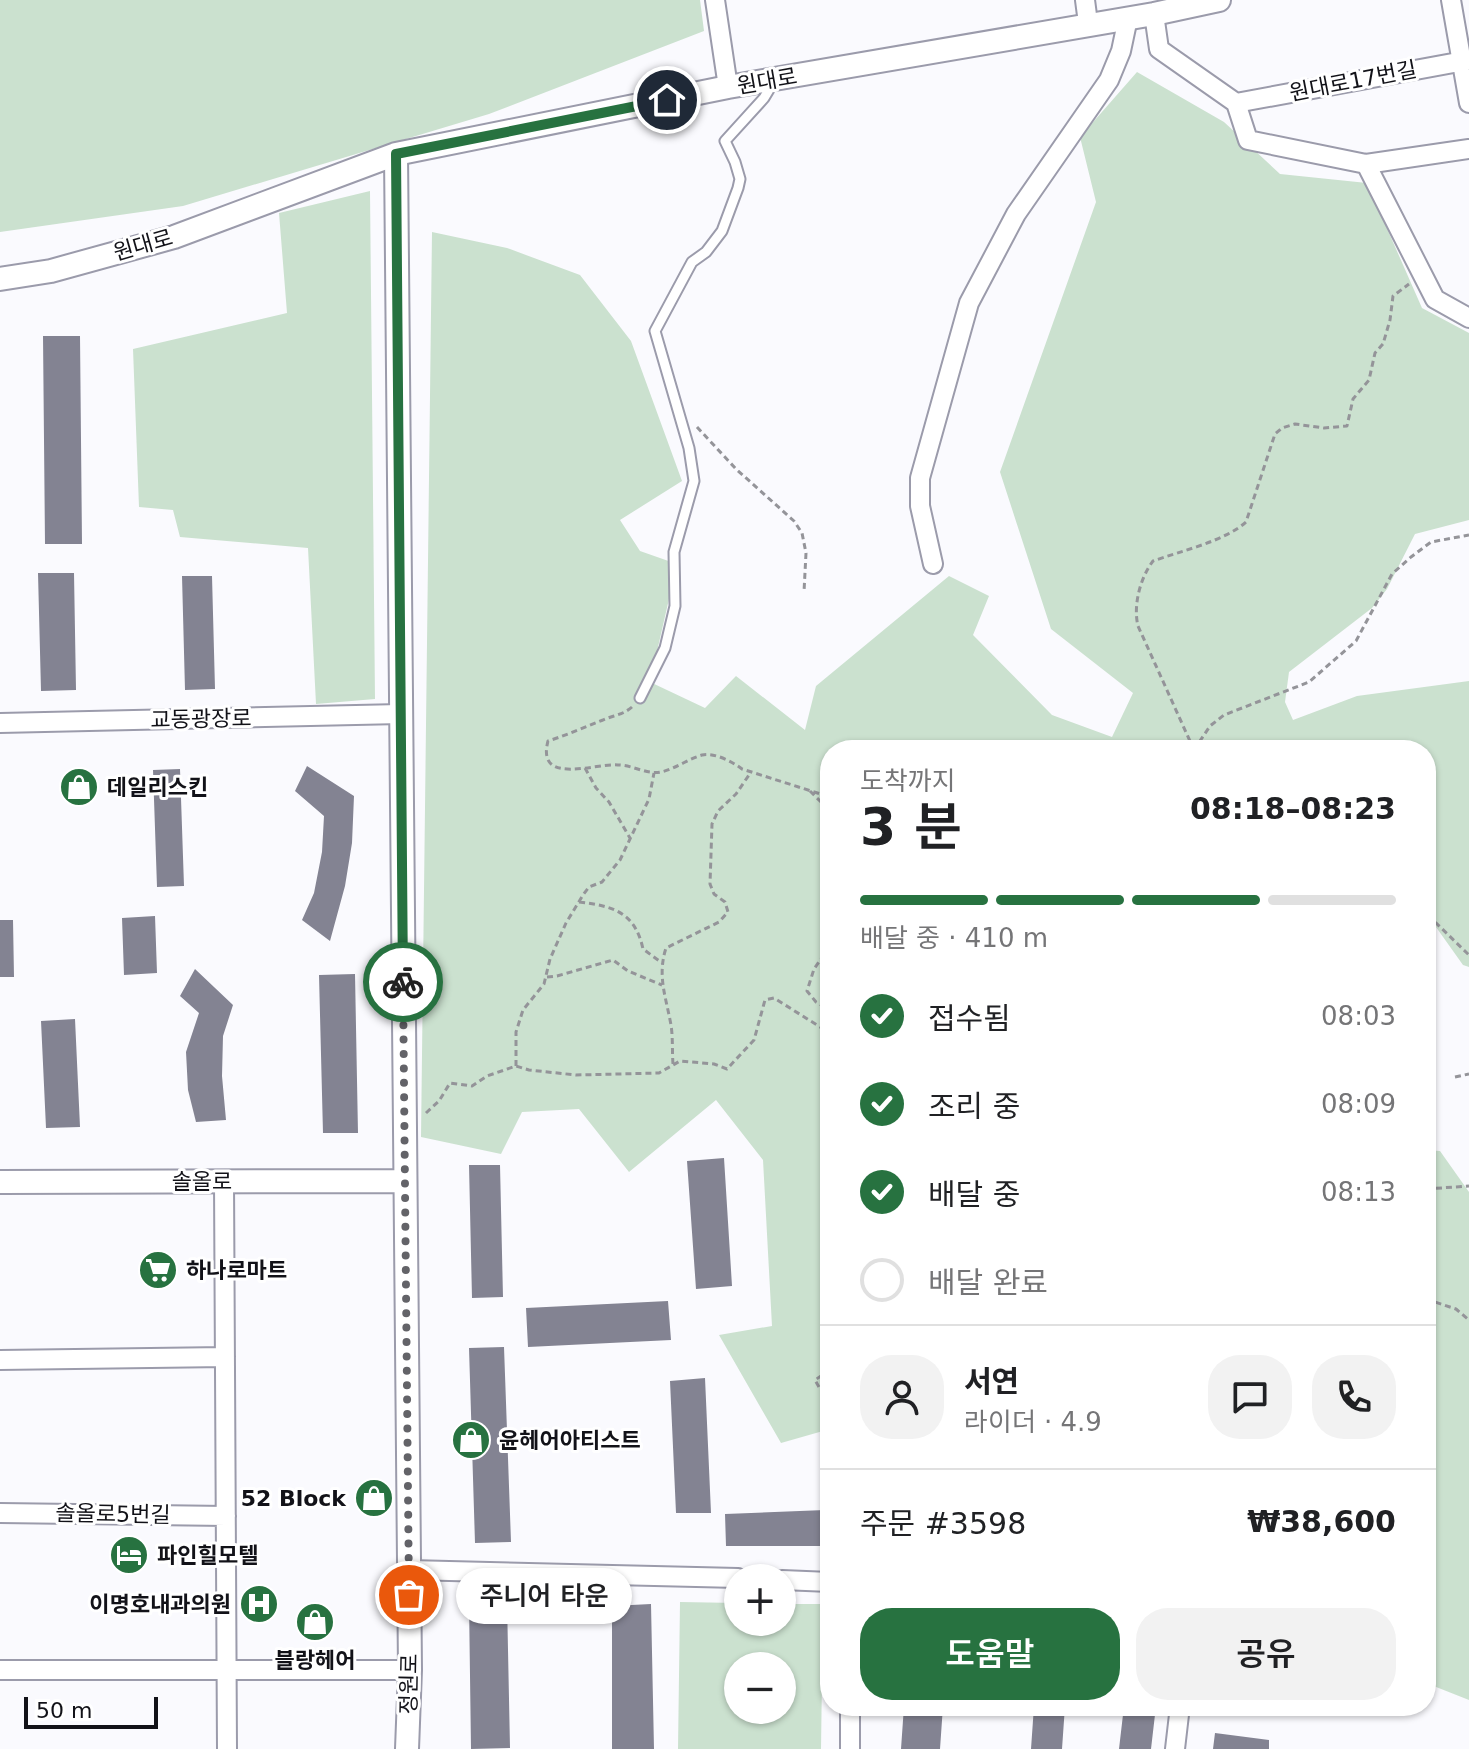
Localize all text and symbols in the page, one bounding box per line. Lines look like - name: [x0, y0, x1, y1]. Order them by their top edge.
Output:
- street label: 원대로17번길: [1287, 56, 1419, 106]
- street label: 원대로: [735, 63, 799, 99]
- pin: [633, 66, 701, 134]
- icon: home: [645, 78, 689, 122]
- street label: 원대로: [110, 225, 176, 265]
- street label: 교동광장로: [150, 706, 252, 732]
- shop icon: 데일리스킨: [58, 766, 100, 808]
- text: 도착까지: [860, 766, 956, 796]
- place label: 데일리스킨: [107, 775, 208, 800]
- text: 08:18–08:23: [1190, 791, 1396, 826]
- text: 3 분: [860, 797, 962, 857]
- text: 배달 중 · 410 m: [860, 923, 1048, 953]
- courier: [363, 942, 443, 1022]
- icon: bike: [381, 960, 425, 1004]
- icon: check: [860, 994, 904, 1038]
- text: 접수됨: [928, 1001, 1011, 1036]
- text: 08:03: [1321, 1001, 1396, 1031]
- icon: check: [860, 1082, 904, 1126]
- text: 조리 중: [928, 1089, 1020, 1124]
- text: 08:09: [1321, 1089, 1396, 1119]
- street label: 솔올로: [172, 1169, 232, 1194]
- icon: check: [860, 1170, 904, 1214]
- text: 배달 중: [928, 1177, 1020, 1212]
- text: 08:13: [1321, 1177, 1396, 1207]
- supermarket icon: 하나로마트: [137, 1249, 179, 1291]
- place label: 하나로마트: [186, 1258, 287, 1283]
- text: 배달 완료: [928, 1265, 1048, 1300]
- button: person: [860, 1355, 944, 1439]
- button: chat: [1208, 1355, 1292, 1439]
- button: phone: [1312, 1355, 1396, 1439]
- text: 서연: [964, 1364, 1019, 1399]
- text: 라이더 · 4.9: [964, 1407, 1102, 1437]
- shop icon: 윤헤어아티스트: [450, 1419, 492, 1461]
- place label: 윤헤어아티스트: [499, 1428, 641, 1453]
- shop icon: 52 Block: [353, 1477, 395, 1519]
- place label: 52 Block: [241, 1486, 347, 1511]
- street label: 솔올로5번길: [55, 1500, 171, 1528]
- text: ₩38,600: [1247, 1504, 1396, 1539]
- text: 주문 #3598: [860, 1506, 1026, 1541]
- hotel icon: 파인힐모텔: [108, 1534, 150, 1576]
- place label: 파인힐모텔: [157, 1543, 258, 1568]
- pin: [375, 1561, 443, 1629]
- map controls: [724, 1564, 796, 1724]
- button: +: [724, 1564, 796, 1636]
- callout: 주니어 타운: [457, 1567, 633, 1623]
- icon: bag: [387, 1573, 431, 1617]
- text: 주니어 타운: [480, 1581, 608, 1611]
- hospital icon: 이명호내과의원: [238, 1583, 280, 1625]
- place label: 이명호내과의원: [89, 1592, 231, 1617]
- shop icon: 블랑헤어: [294, 1601, 336, 1643]
- button: 도움말: [860, 1608, 1120, 1700]
- button: 공유: [1136, 1608, 1396, 1700]
- place label: 블랑헤어: [275, 1648, 355, 1673]
- button: −: [724, 1652, 796, 1724]
- street label: 정원로: [396, 1653, 422, 1715]
- scale bar: [24, 1693, 158, 1729]
- text: 50 m: [36, 1698, 92, 1723]

